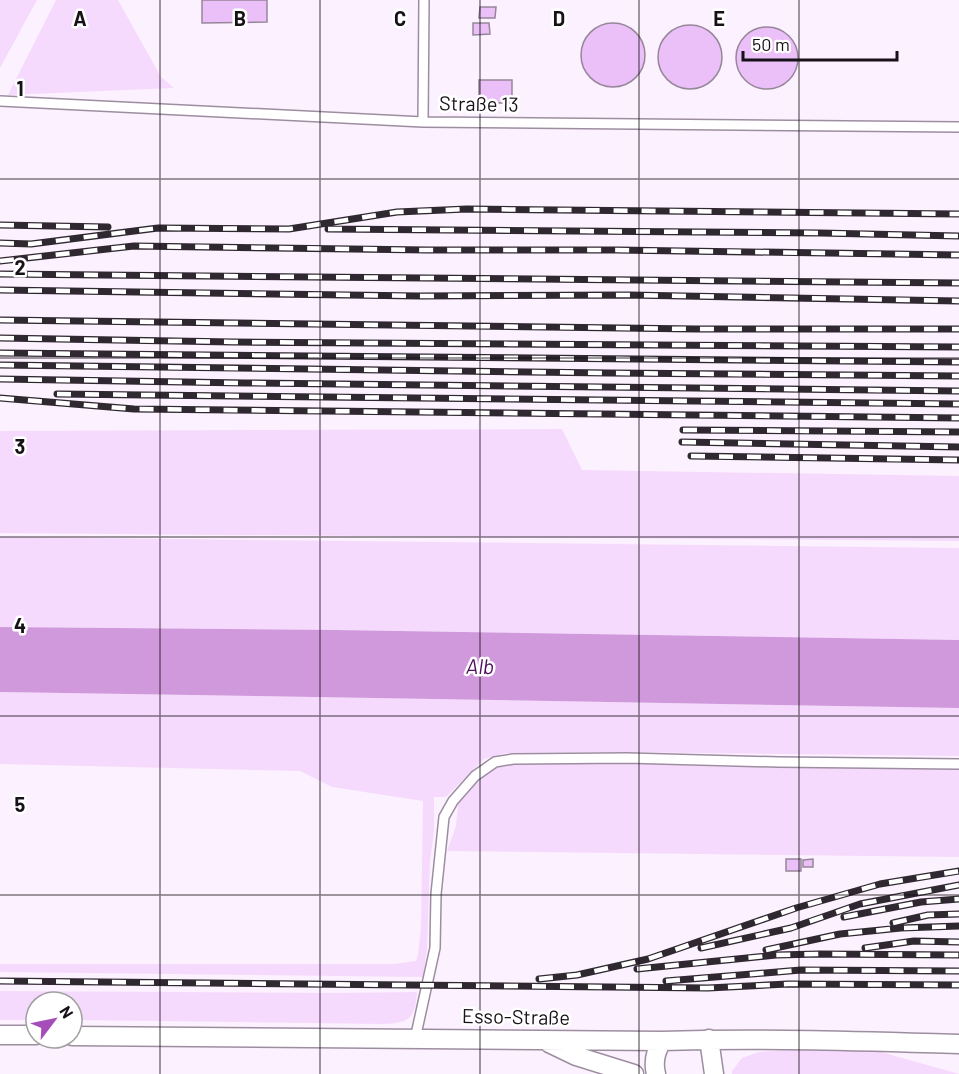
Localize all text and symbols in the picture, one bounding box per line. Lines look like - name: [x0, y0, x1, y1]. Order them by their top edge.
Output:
- text: A: [73, 6, 87, 30]
- text: B: [234, 6, 246, 30]
- text: C: [394, 6, 406, 30]
- text: D: [553, 6, 565, 30]
- text: E: [713, 6, 725, 30]
- scale bar: [743, 24, 898, 62]
- text: 50 m: [752, 33, 790, 55]
- text: 1: [16, 76, 24, 100]
- street label: Straße 13: [439, 90, 519, 116]
- text: 2: [14, 255, 26, 279]
- text: 3: [15, 434, 25, 458]
- text: 4: [14, 613, 26, 637]
- water label: Alb: [466, 653, 494, 678]
- text: 5: [15, 792, 26, 816]
- north arrow: [24, 990, 84, 1050]
- text: N: [56, 1002, 78, 1021]
- street label: Esso-Straße: [462, 1003, 570, 1029]

